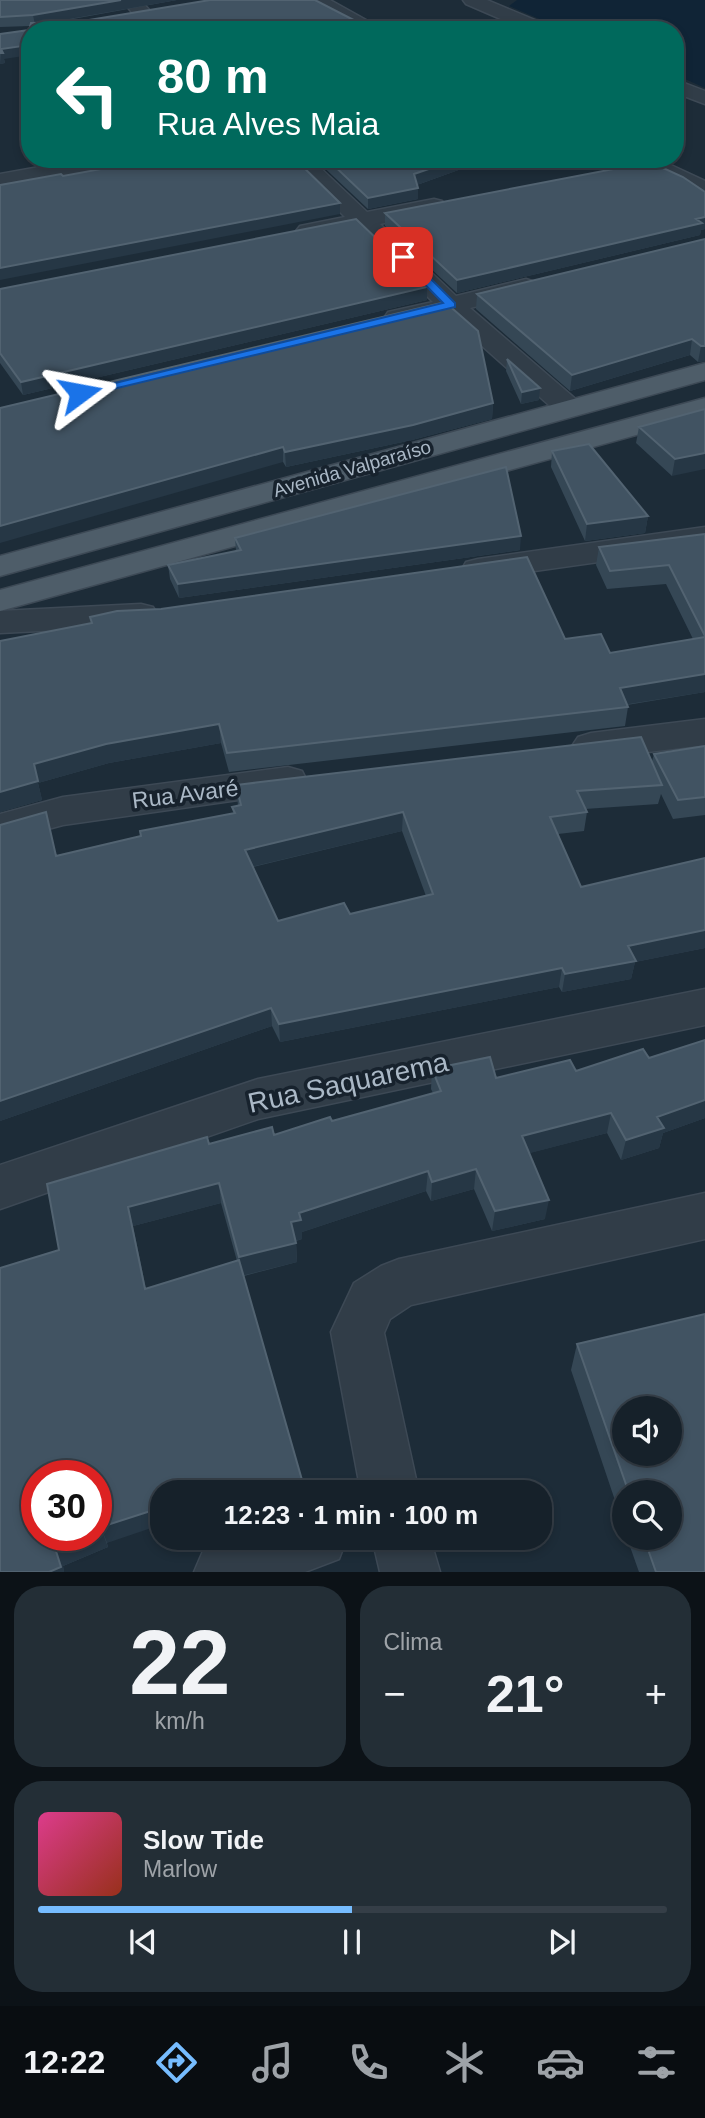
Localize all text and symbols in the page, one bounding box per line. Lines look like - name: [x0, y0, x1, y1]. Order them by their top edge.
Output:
- icon: left: [42, 49, 133, 140]
- text: 80 m: [157, 49, 269, 103]
- text: Rua Alves Maia: [157, 106, 379, 142]
- pin: [373, 227, 433, 287]
- icon: arrive: [384, 238, 422, 276]
- position arrow: [43, 356, 117, 430]
- street label: Avenida Valparaíso: [271, 436, 433, 501]
- street label: Rua Avaré: [130, 775, 240, 813]
- street label: Rua Saquarema: [245, 1046, 451, 1119]
- map controls: [612, 1396, 682, 1550]
- button: sound: [612, 1396, 682, 1466]
- speed limit sign: 30: [21, 1460, 112, 1551]
- button: search: [612, 1480, 682, 1550]
- text: 12:23 · 1 min · 100 m: [224, 1500, 478, 1530]
- text: 22: [129, 1612, 230, 1713]
- text: Clima: [384, 1629, 442, 1655]
- text: 21°: [486, 1665, 565, 1723]
- text: −: [384, 1673, 406, 1715]
- text: +: [645, 1673, 667, 1715]
- text: km/h: [155, 1708, 205, 1734]
- text: Slow Tide: [143, 1825, 264, 1855]
- text: Marlow: [143, 1856, 217, 1882]
- icon: previous: [124, 1923, 162, 1961]
- icon: pause: [333, 1923, 371, 1961]
- icon: next: [543, 1923, 581, 1961]
- icon: directions: [152, 2038, 201, 2087]
- icon: music: [248, 2038, 297, 2087]
- icon: phone: [344, 2038, 393, 2087]
- icon: climate: [440, 2038, 489, 2087]
- icon: car: [536, 2038, 585, 2087]
- icon: filters: [632, 2038, 681, 2087]
- text: 12:22: [24, 2044, 105, 2080]

